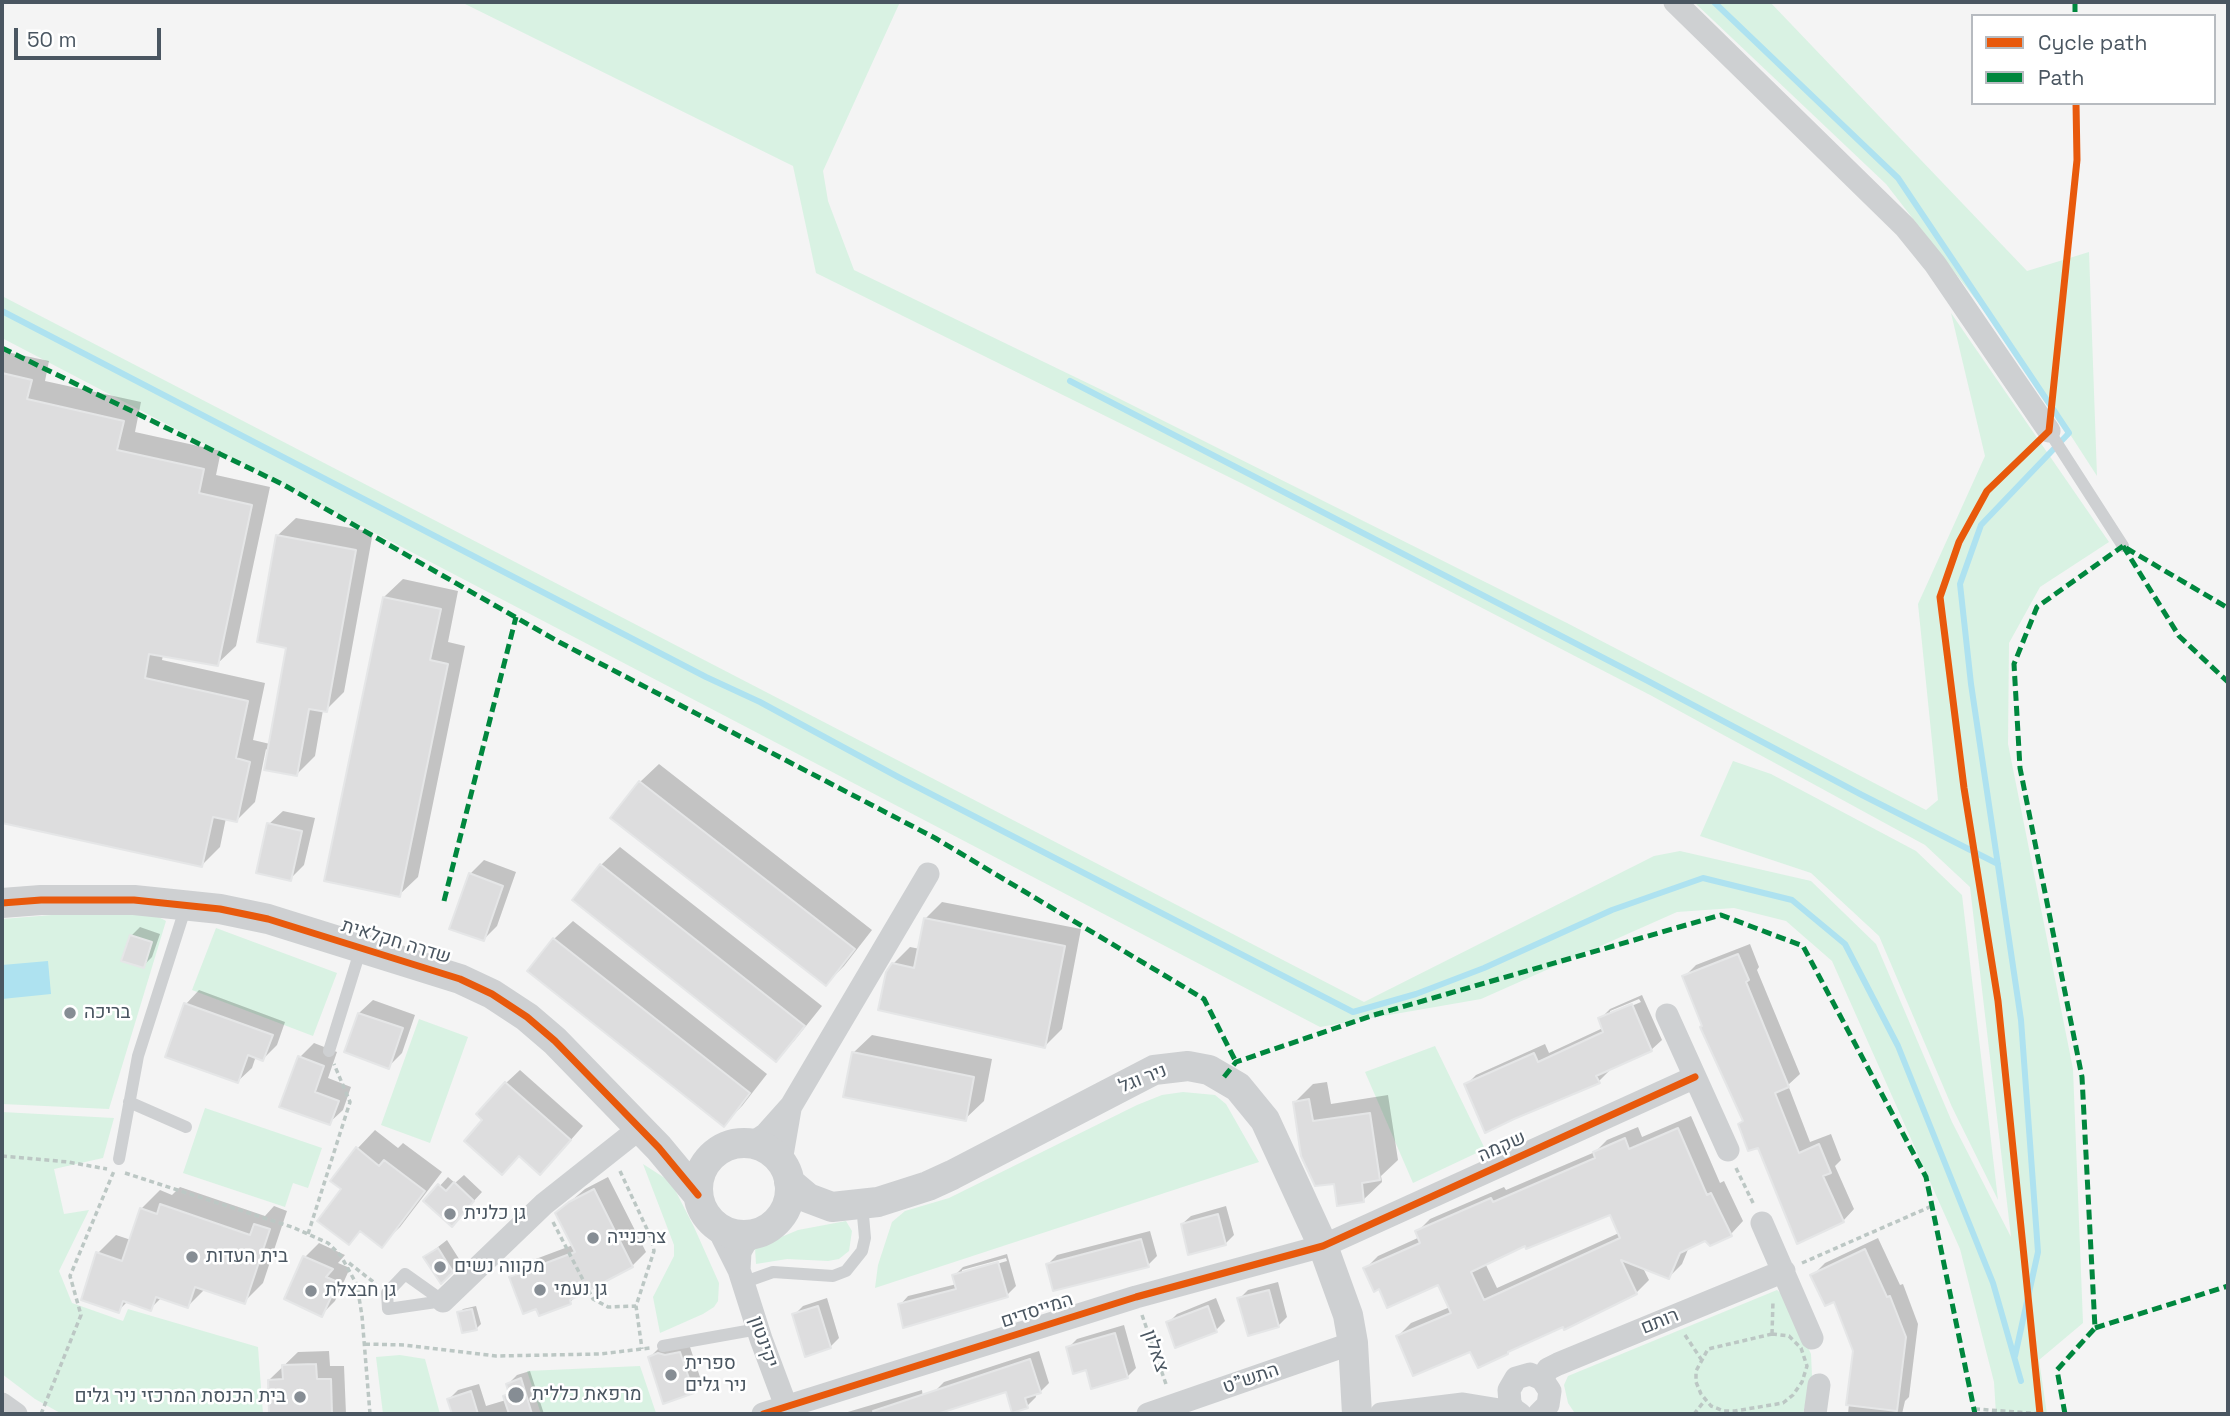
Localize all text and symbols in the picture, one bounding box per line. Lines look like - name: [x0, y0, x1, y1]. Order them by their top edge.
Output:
- scale bar: [18, 14, 164, 58]
- legend: [1971, 14, 2216, 105]
- text: 50 m: [27, 26, 77, 53]
- text: Cycle path: [2038, 29, 2147, 56]
- text: Path: [2038, 64, 2084, 91]
- street label: שדרה חקלאית: [339, 915, 453, 969]
- place label: בריכה: [84, 1002, 130, 1024]
- marker: בריכה: [62, 1005, 78, 1021]
- street label: ניר וגל: [1116, 1059, 1170, 1099]
- street label: שקמה: [1474, 1126, 1530, 1168]
- place label: גן כלנית: [464, 1203, 526, 1225]
- marker: גן כלנית: [442, 1206, 458, 1222]
- place label: צרכנייה: [607, 1227, 666, 1249]
- marker: צרכנייה: [585, 1230, 601, 1246]
- place label: בית העדות: [206, 1246, 288, 1268]
- marker: בית העדות: [184, 1249, 200, 1265]
- place label: מקווה נשים: [454, 1256, 545, 1278]
- marker: מקווה נשים: [432, 1259, 448, 1275]
- place label: גן נעמי: [554, 1279, 607, 1301]
- place label: גן חבצלת: [325, 1280, 396, 1302]
- marker: גן נעמי: [532, 1282, 548, 1298]
- marker: גן חבצלת: [303, 1283, 319, 1299]
- street label: המייסדים: [998, 1289, 1076, 1333]
- street label: רותם: [1638, 1304, 1682, 1340]
- street label: יקינטון: [744, 1313, 782, 1371]
- street label: צאלון: [1137, 1327, 1173, 1375]
- place label: ספרית ניר גלים: [685, 1353, 747, 1397]
- street label: התש"ט: [1220, 1359, 1282, 1399]
- marker: ספרית ניר גלים: [663, 1367, 679, 1383]
- place label: מרפאת כללית: [532, 1384, 642, 1406]
- marker: מרפאת כללית: [506, 1385, 526, 1405]
- place label: בית הכנסת המרכזי ניר גלים: [75, 1386, 286, 1408]
- marker: בית הכנסת המרכזי ניר גלים: [292, 1389, 308, 1405]

